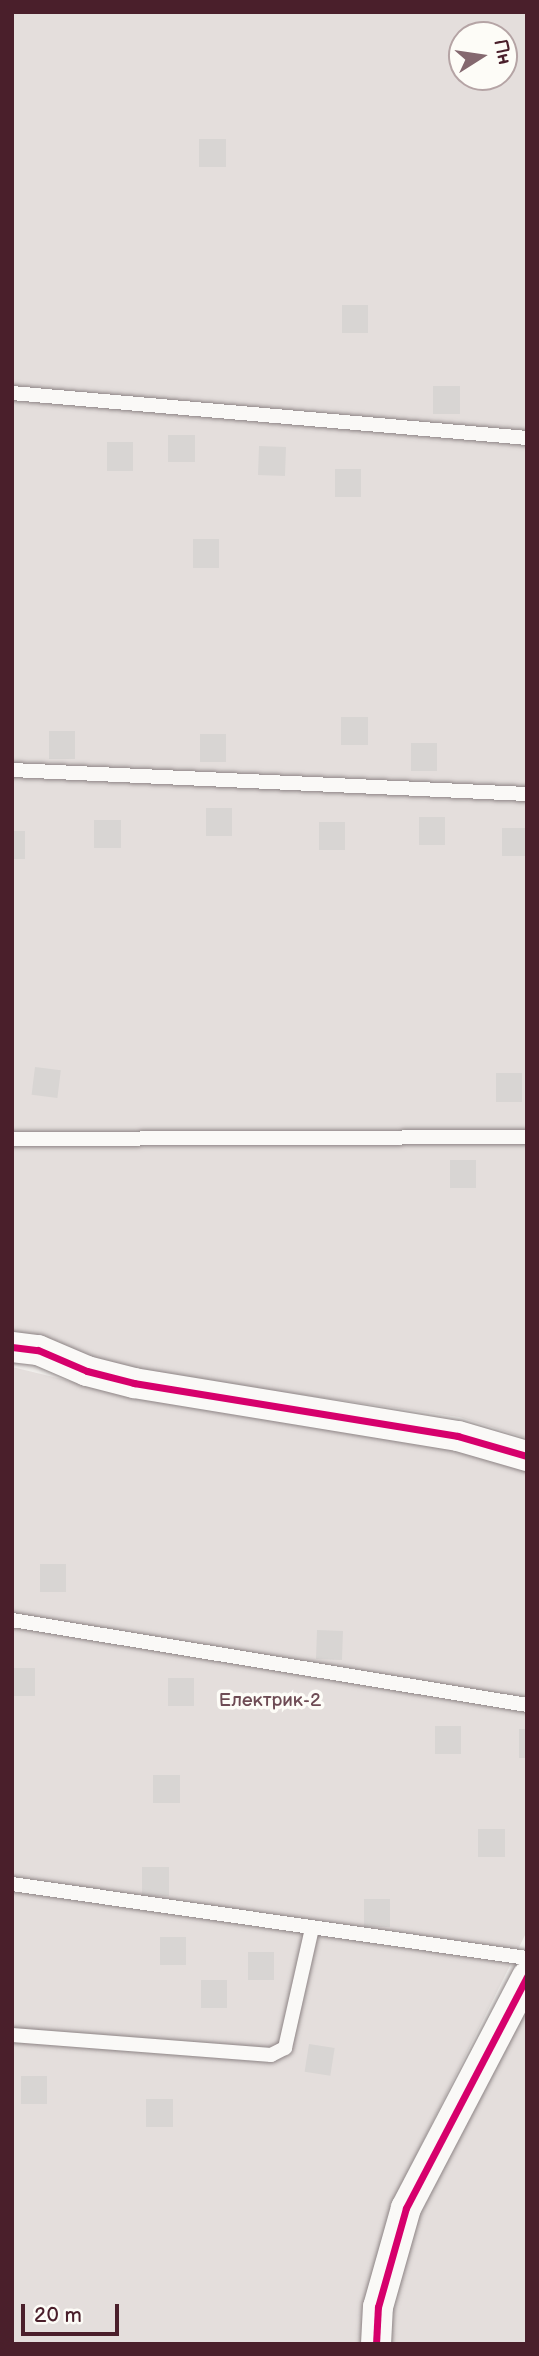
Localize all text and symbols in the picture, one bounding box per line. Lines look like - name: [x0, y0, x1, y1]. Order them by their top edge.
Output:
- north arrow: [448, 21, 518, 91]
- text: Пн: [488, 37, 516, 67]
- park label: Електрик-2: [219, 1690, 321, 1712]
- scale bar: [24, 2290, 122, 2334]
- text: 20 m: [34, 2303, 82, 2328]

